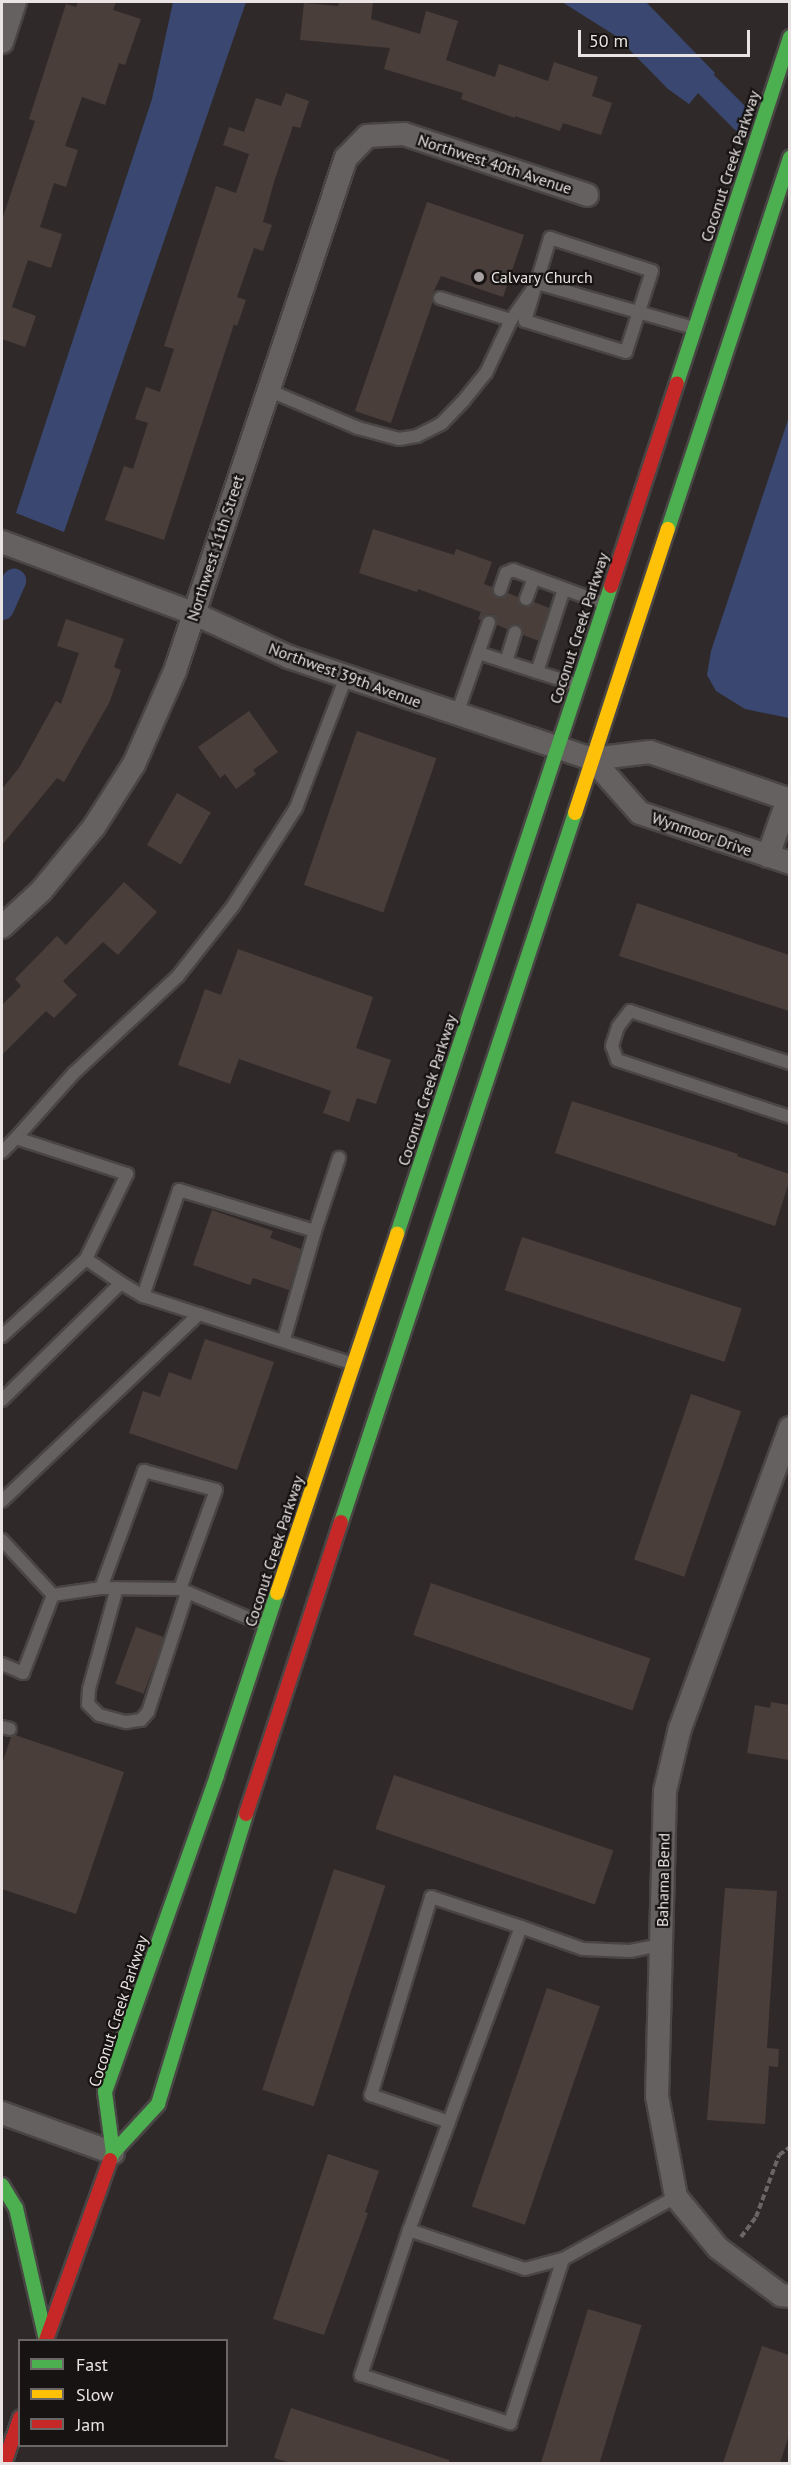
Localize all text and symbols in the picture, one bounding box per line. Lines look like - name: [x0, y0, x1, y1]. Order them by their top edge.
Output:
- scale bar: [581, 18, 754, 56]
- text: 50 m: [589, 29, 628, 52]
- street label: Coconut Creek Parkway: [696, 88, 764, 244]
- street label: Northwest 40th Avenue: [415, 130, 575, 198]
- place label: Calvary Church: [491, 267, 593, 287]
- marker: Calvary Church: [472, 270, 486, 284]
- street label: Northwest 11th Street: [182, 473, 248, 623]
- street label: Coconut Creek Parkway: [545, 550, 613, 706]
- street label: Northwest 39th Avenue: [266, 638, 424, 712]
- street label: Wynmoor Drive: [649, 808, 755, 860]
- street label: Coconut Creek Parkway: [393, 1012, 461, 1168]
- street label: Coconut Creek Parkway: [240, 1473, 308, 1629]
- street label: Bahama Bend: [653, 1833, 673, 1927]
- street label: Coconut Creek Parkway: [84, 1933, 152, 2089]
- legend: [18, 2339, 228, 2447]
- text: Fast: [76, 2353, 108, 2376]
- text: Slow: [76, 2383, 114, 2406]
- text: Jam: [76, 2413, 105, 2436]

